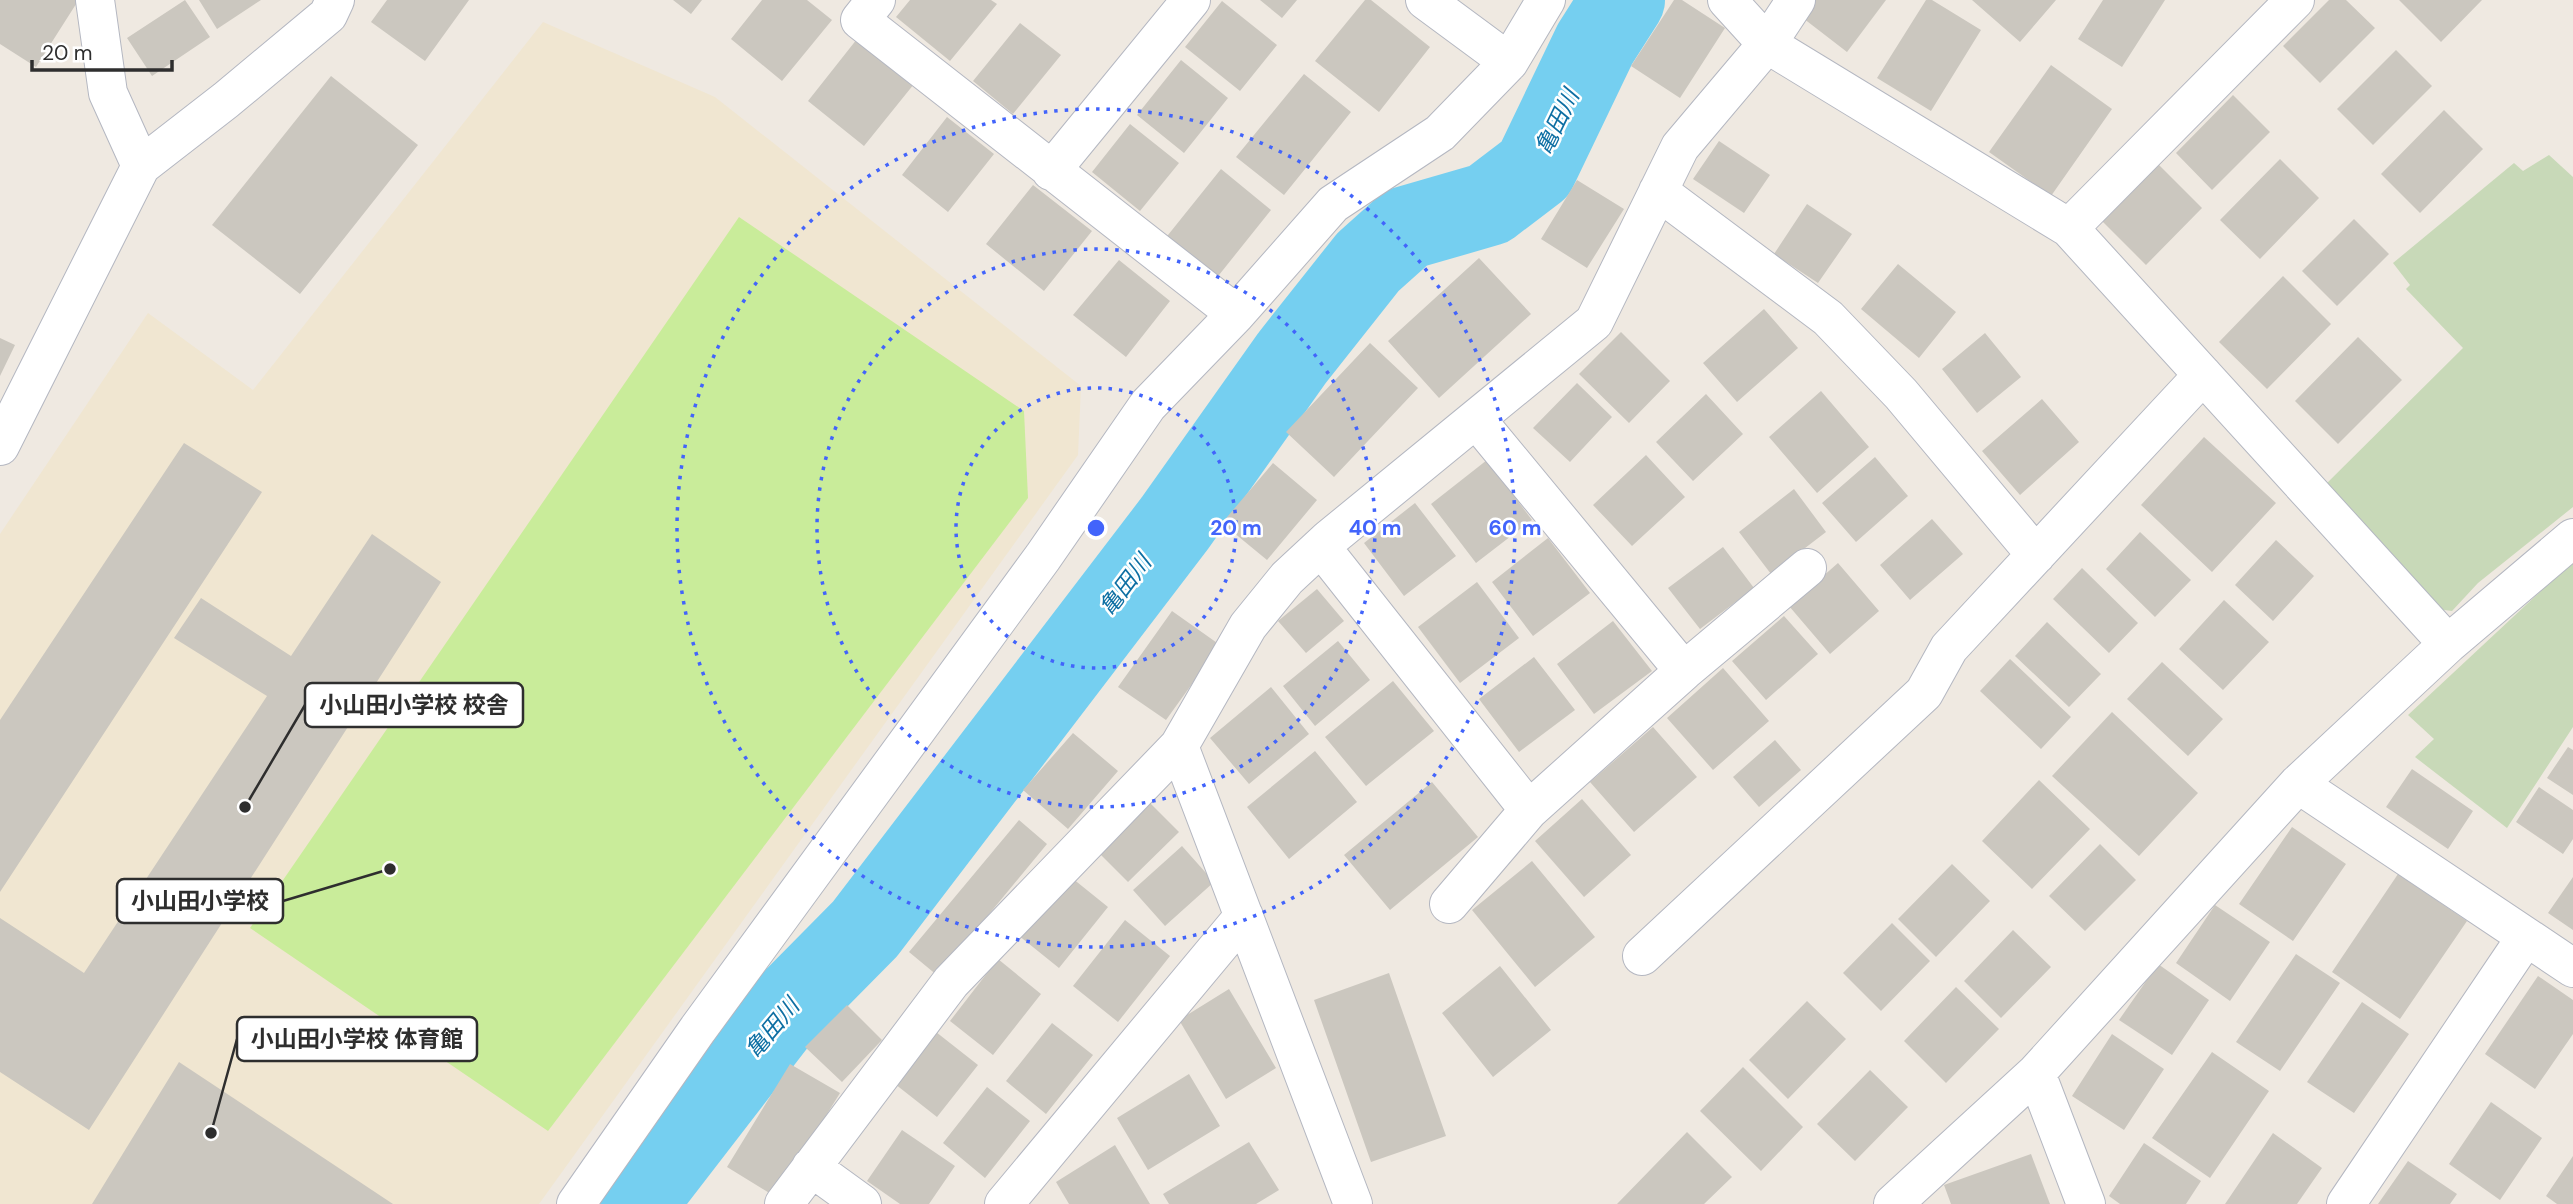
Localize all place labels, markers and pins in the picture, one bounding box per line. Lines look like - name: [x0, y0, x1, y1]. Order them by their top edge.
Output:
- centre of rings: [1084, 516, 1108, 540]
- callout: 小山田小学校 校舎: [305, 683, 523, 727]
- callout: 小山田小学校: [117, 879, 283, 923]
- callout: 小山田小学校 体育館: [237, 1017, 477, 1061]

